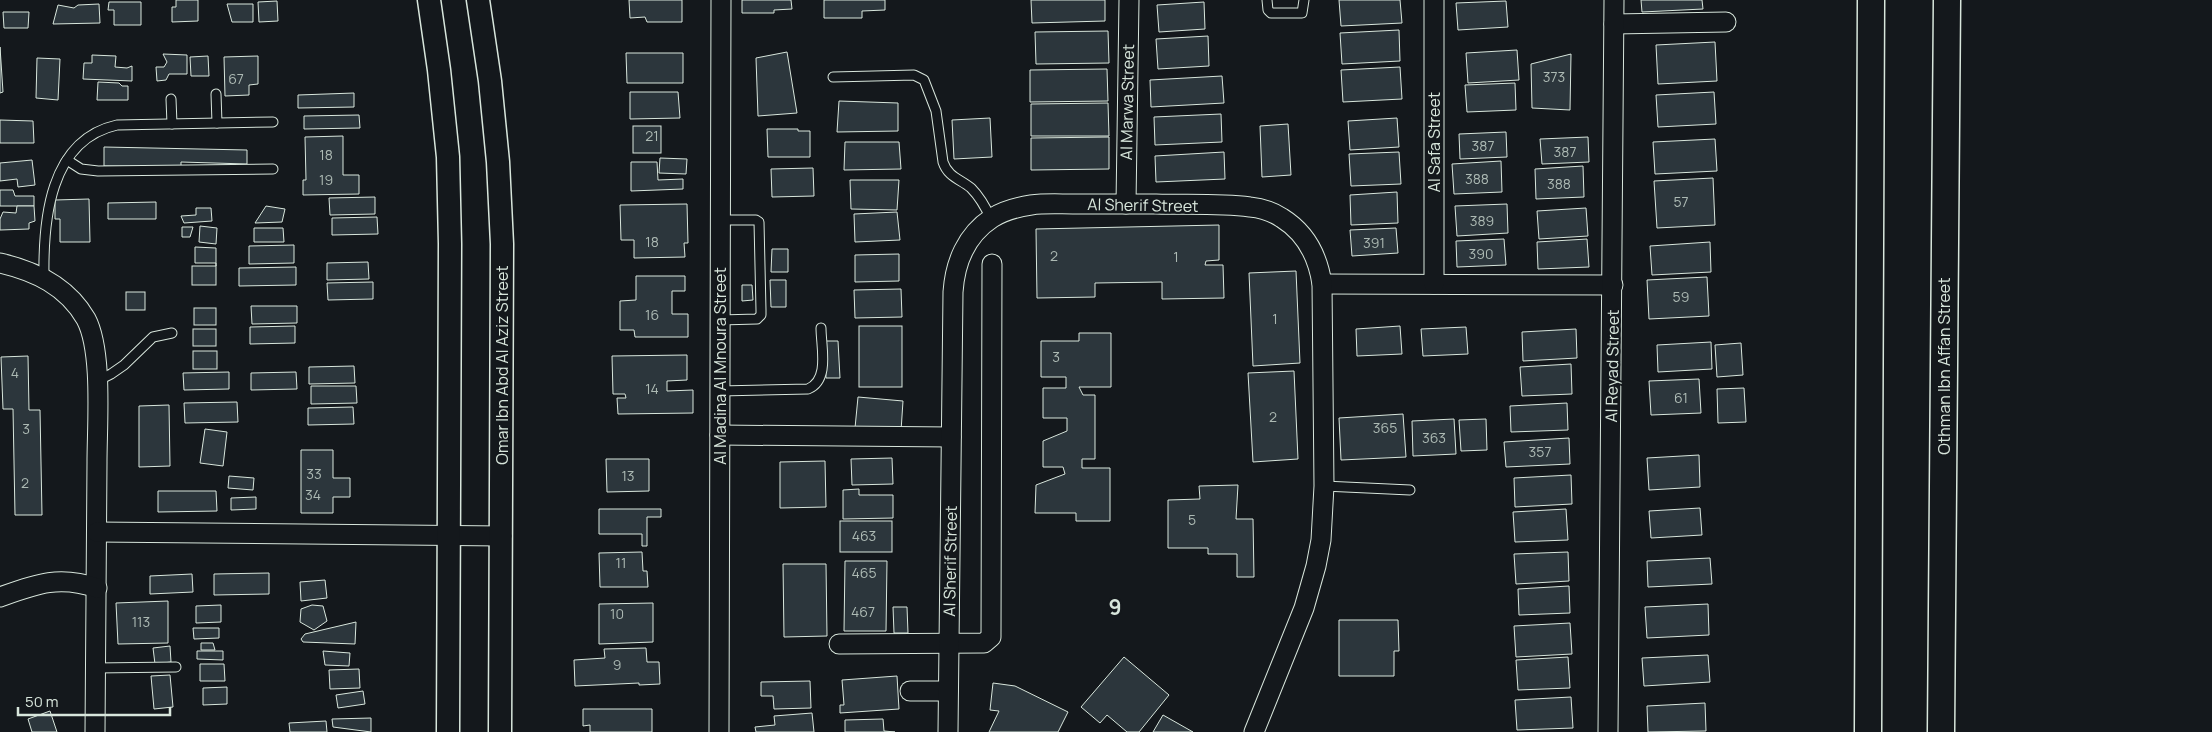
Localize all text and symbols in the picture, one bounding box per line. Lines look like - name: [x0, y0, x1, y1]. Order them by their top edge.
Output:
- street label: Al Marwa Street: [1115, 44, 1139, 160]
- house number: 373: [1543, 67, 1565, 86]
- house number: 67: [228, 69, 244, 88]
- street label: Al Safa Street: [1423, 92, 1445, 192]
- house number: 21: [645, 126, 659, 145]
- house number: 387: [1472, 136, 1494, 155]
- house number: 387: [1554, 142, 1576, 161]
- house number: 18: [319, 145, 333, 164]
- house number: 388: [1465, 169, 1489, 188]
- house number: 19: [319, 170, 333, 189]
- house number: 388: [1547, 174, 1571, 193]
- house number: 57: [1673, 192, 1689, 211]
- street label: Al Sherif Street: [1087, 193, 1199, 217]
- house number: 389: [1470, 211, 1494, 230]
- house number: 18: [645, 232, 659, 251]
- house number: 391: [1363, 233, 1385, 252]
- house number: 390: [1469, 244, 1493, 263]
- house number: 2: [1050, 246, 1058, 265]
- house number: 1: [1173, 247, 1179, 266]
- street label: Omar Ibn Abd Al Aziz Street: [491, 265, 513, 465]
- street label: Al Madina Al Mnoura Street: [709, 267, 731, 465]
- street label: Othman Ibn Affan Street: [1933, 277, 1955, 455]
- house number: 59: [1673, 287, 1689, 306]
- house number: 16: [645, 305, 659, 324]
- house number: 1: [1272, 309, 1278, 328]
- street label: Al Reyad Street: [1600, 309, 1624, 423]
- house number: 3: [1052, 347, 1060, 366]
- house number: 4: [11, 363, 19, 382]
- house number: 14: [645, 379, 659, 398]
- house number: 61: [1674, 388, 1688, 407]
- house number: 2: [1269, 407, 1277, 426]
- house number: 365: [1373, 418, 1397, 437]
- house number: 3: [22, 419, 30, 438]
- house number: 363: [1422, 428, 1446, 447]
- house number: 357: [1529, 442, 1551, 461]
- house number: 33: [306, 464, 322, 483]
- house number: 13: [621, 466, 635, 485]
- house number: 2: [21, 473, 29, 492]
- house number: 34: [305, 485, 321, 504]
- street label: Al Sherif Street: [938, 505, 962, 617]
- house number: 5: [1188, 510, 1196, 529]
- house number: 463: [852, 526, 876, 545]
- house number: 11: [616, 553, 626, 572]
- house number: 465: [851, 563, 877, 582]
- district label: 9: [1108, 593, 1122, 621]
- house number: 467: [851, 602, 875, 621]
- house number: 10: [610, 604, 624, 623]
- house number: 113: [132, 612, 150, 631]
- house number: 9: [613, 655, 621, 674]
- scale bar: [18, 684, 170, 716]
- text: 50 m: [25, 691, 59, 712]

